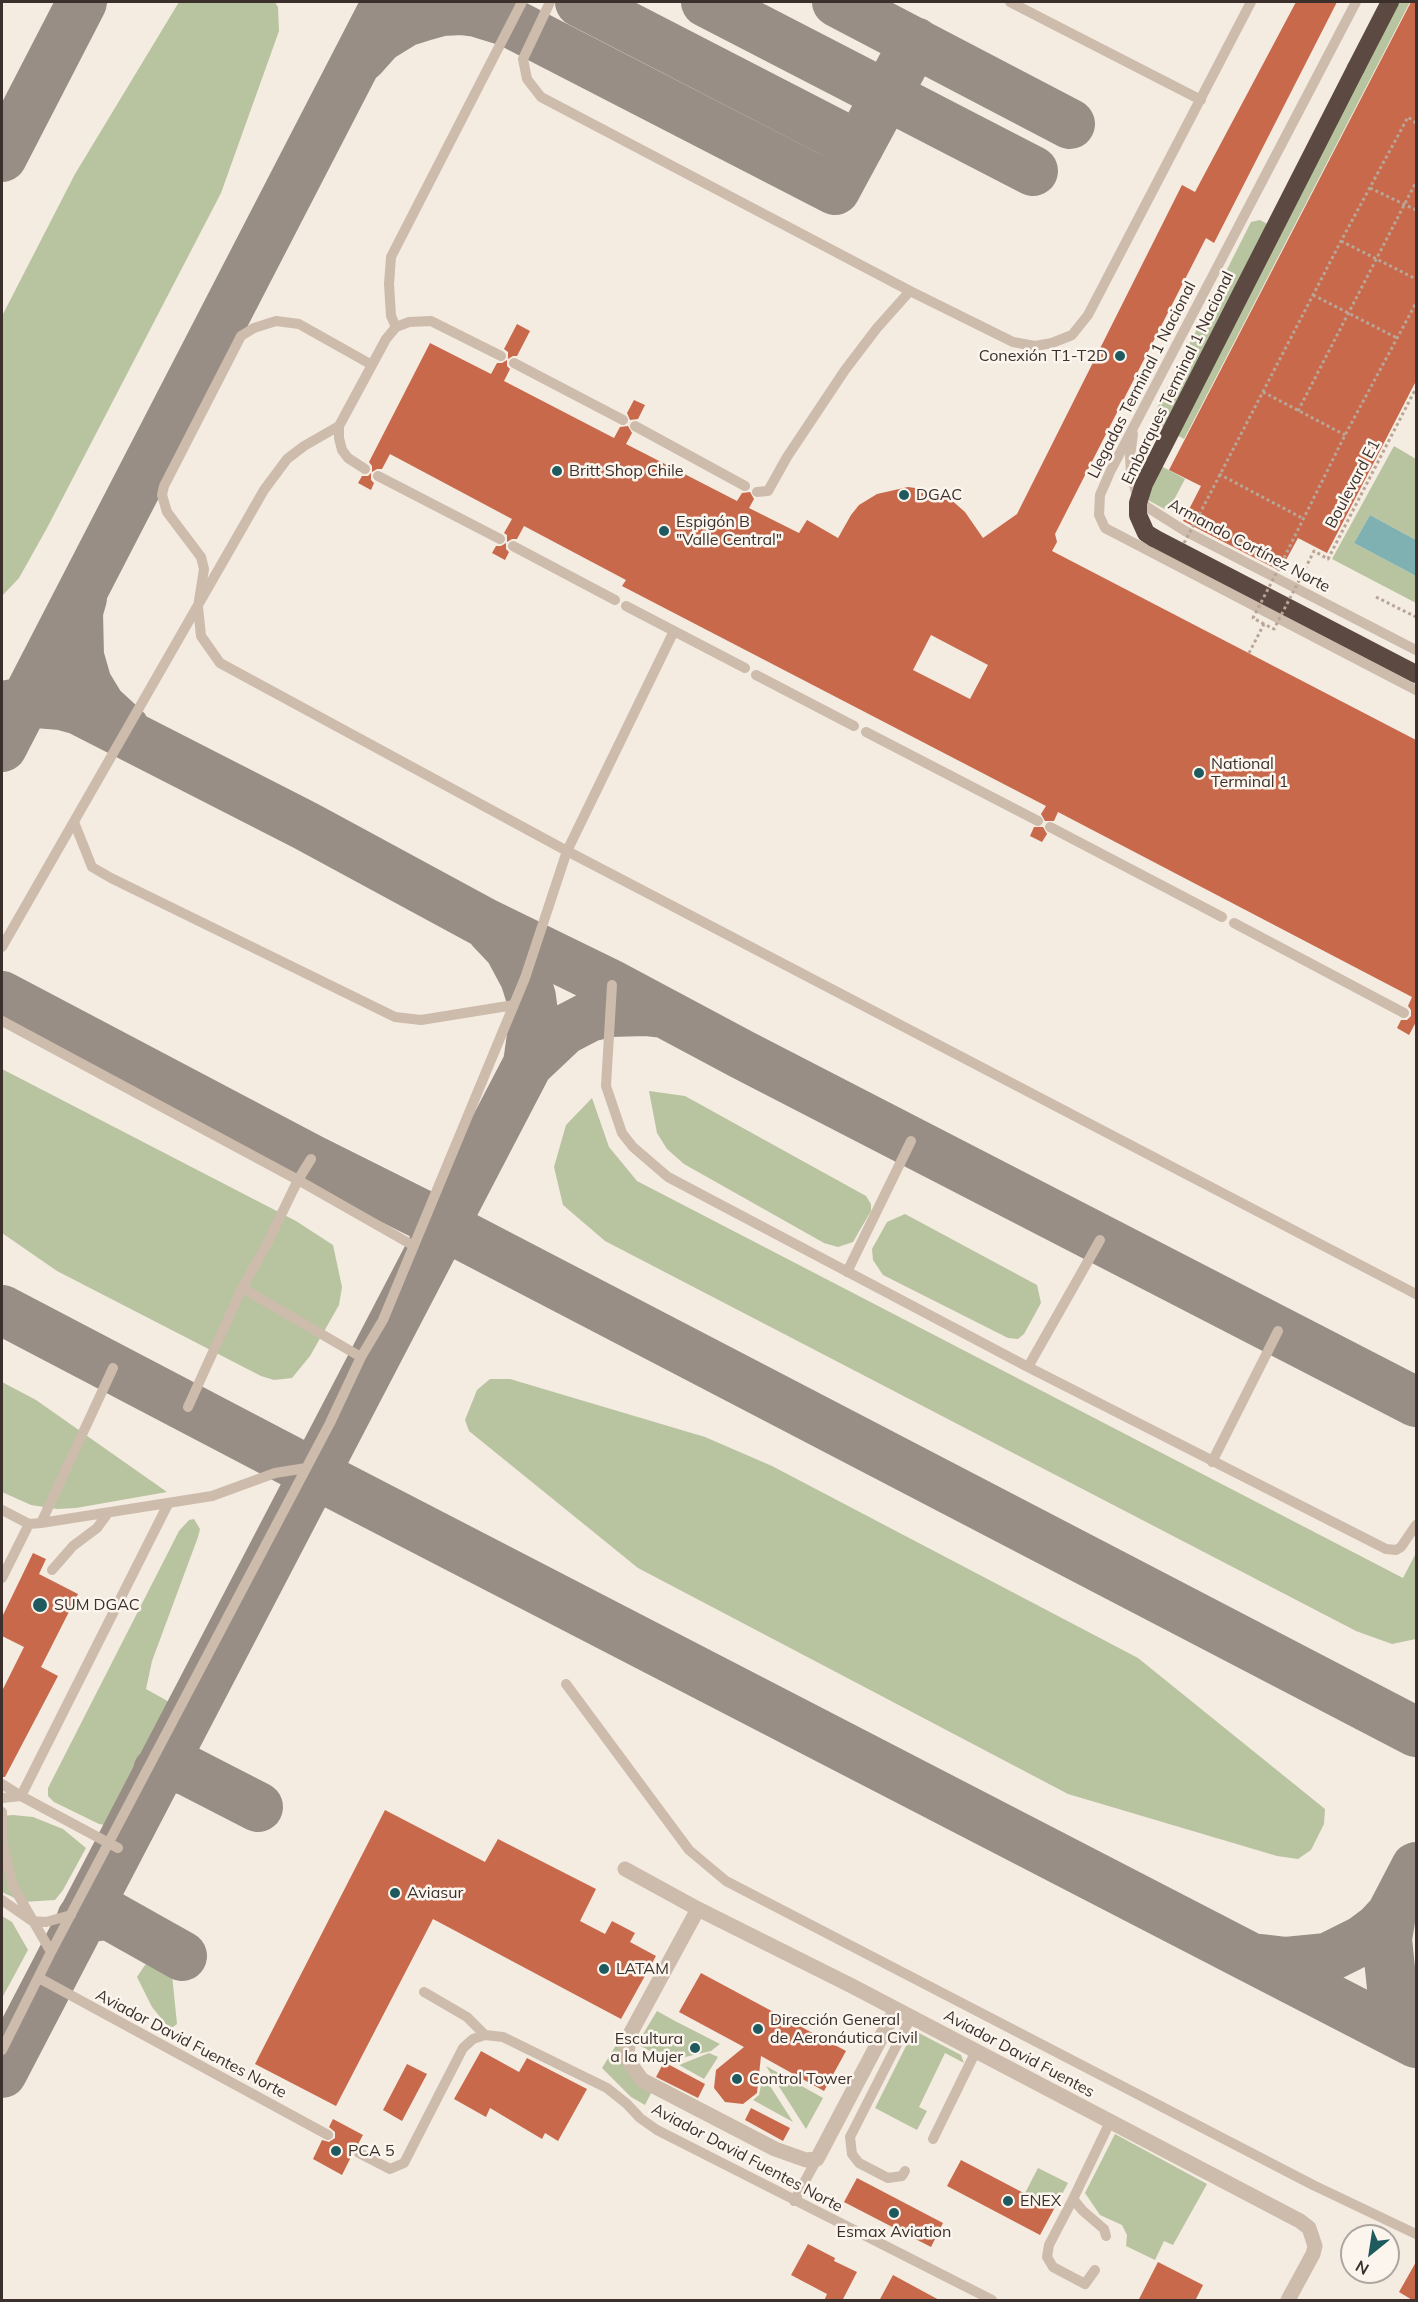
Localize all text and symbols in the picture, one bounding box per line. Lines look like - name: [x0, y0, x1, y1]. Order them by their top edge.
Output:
- street label: Embarques Terminal 1 Nacional: [1118, 268, 1238, 488]
- street label: Llegadas Terminal 1 Nacional: [1084, 278, 1200, 482]
- place label: Conexión T1-T2D: [979, 346, 1108, 366]
- marker: Conexión T1-T2D: [1113, 349, 1127, 363]
- street label: Boulevard E1: [1322, 436, 1384, 532]
- place label: Britt Shop Chile: [569, 461, 684, 481]
- marker: Britt Shop Chile: [550, 464, 564, 478]
- place label: DGAC: [916, 485, 962, 505]
- marker: DGAC: [897, 488, 911, 502]
- street label: Armando Cortínez Norte: [1165, 495, 1333, 597]
- place label: Espigón B "Valle Central": [676, 512, 782, 550]
- marker: Espigón B "Valle Central": [657, 524, 671, 538]
- place label: National Terminal 1: [1211, 754, 1288, 792]
- marker: National Terminal 1: [1192, 766, 1206, 780]
- place label: SUM DGAC: [54, 1595, 140, 1615]
- marker: SUM DGAC: [31, 1596, 49, 1614]
- place label: Aviasur: [407, 1883, 463, 1903]
- marker: Aviasur: [388, 1886, 402, 1900]
- place label: LATAM: [616, 1959, 669, 1979]
- marker: LATAM: [597, 1962, 611, 1976]
- street label: Aviador David Fuentes Norte: [92, 1985, 290, 2103]
- street label: Aviador David Fuentes: [940, 2006, 1098, 2102]
- place label: Dirección General de Aeronáutica Civil: [770, 2010, 918, 2048]
- marker: Dirección General de Aeronáutica Civil: [751, 2022, 765, 2036]
- place label: Escultura a la Mujer: [610, 2029, 683, 2067]
- marker: Escultura a la Mujer: [688, 2041, 702, 2055]
- place label: Control Tower: [749, 2069, 852, 2089]
- marker: Control Tower: [730, 2072, 744, 2086]
- street label: Aviador David Fuentes Norte: [648, 2099, 846, 2217]
- place label: PCA 5: [348, 2141, 394, 2161]
- marker: PCA 5: [329, 2144, 343, 2158]
- place label: ENEX: [1020, 2191, 1061, 2211]
- marker: ENEX: [1001, 2194, 1015, 2208]
- marker: Esmax Aviation: [887, 2206, 901, 2220]
- place label: Esmax Aviation: [837, 2222, 951, 2242]
- north arrow: [1340, 2224, 1400, 2284]
- text: N: [1352, 2256, 1372, 2280]

